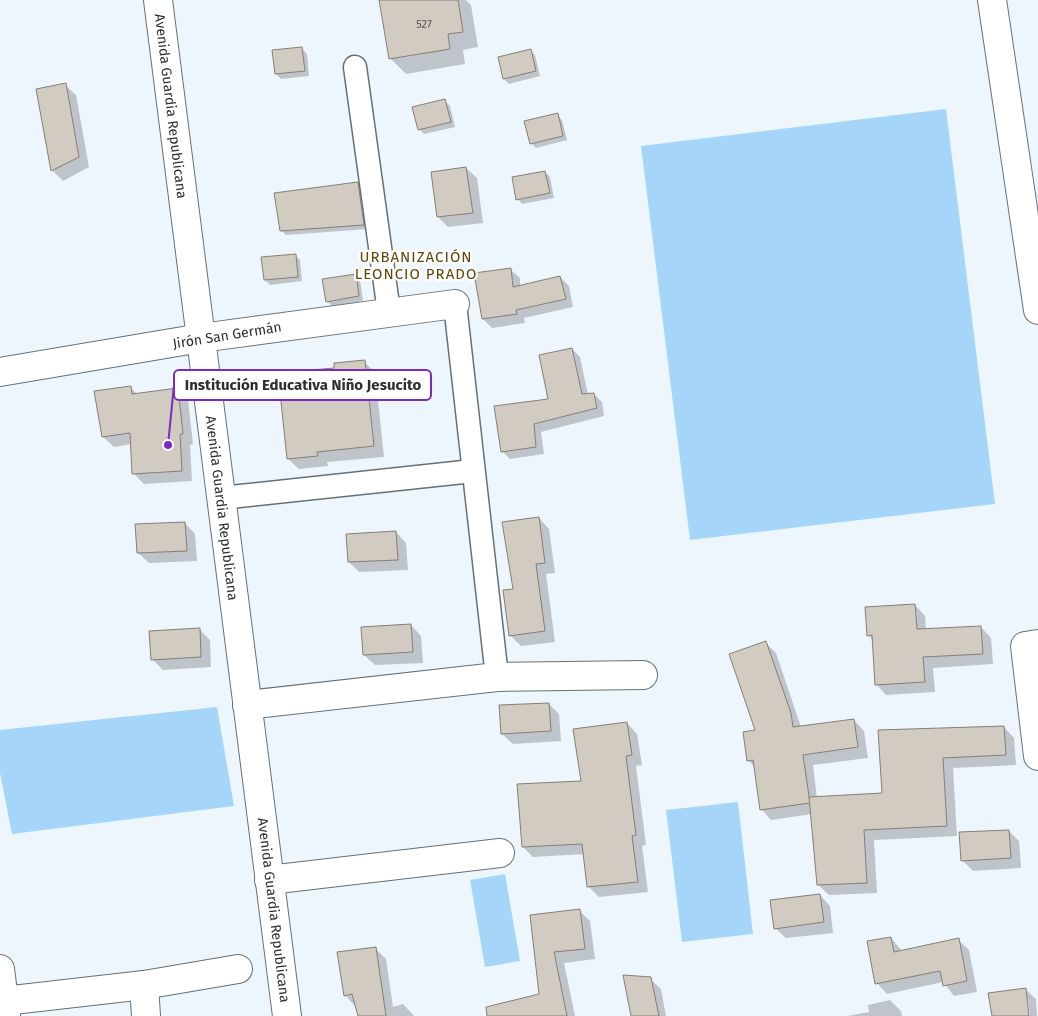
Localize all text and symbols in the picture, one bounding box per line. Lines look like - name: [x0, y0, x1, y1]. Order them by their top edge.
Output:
- street label: Avenida Guardia Republicana: [151, 13, 190, 200]
- house number: 527: [416, 18, 432, 31]
- district label: URBANIZACIÓN LEONCIO PRADO: [355, 248, 477, 283]
- street label: Jirón San Germán: [171, 318, 283, 353]
- callout: Institución Educativa Niño Jesucito: [174, 370, 431, 400]
- text: Institución Educativa Niño Jesucito: [185, 376, 421, 394]
- street label: Avenida Guardia Republicana: [202, 415, 241, 602]
- street label: Avenida Guardia Republicana: [254, 817, 293, 1004]

